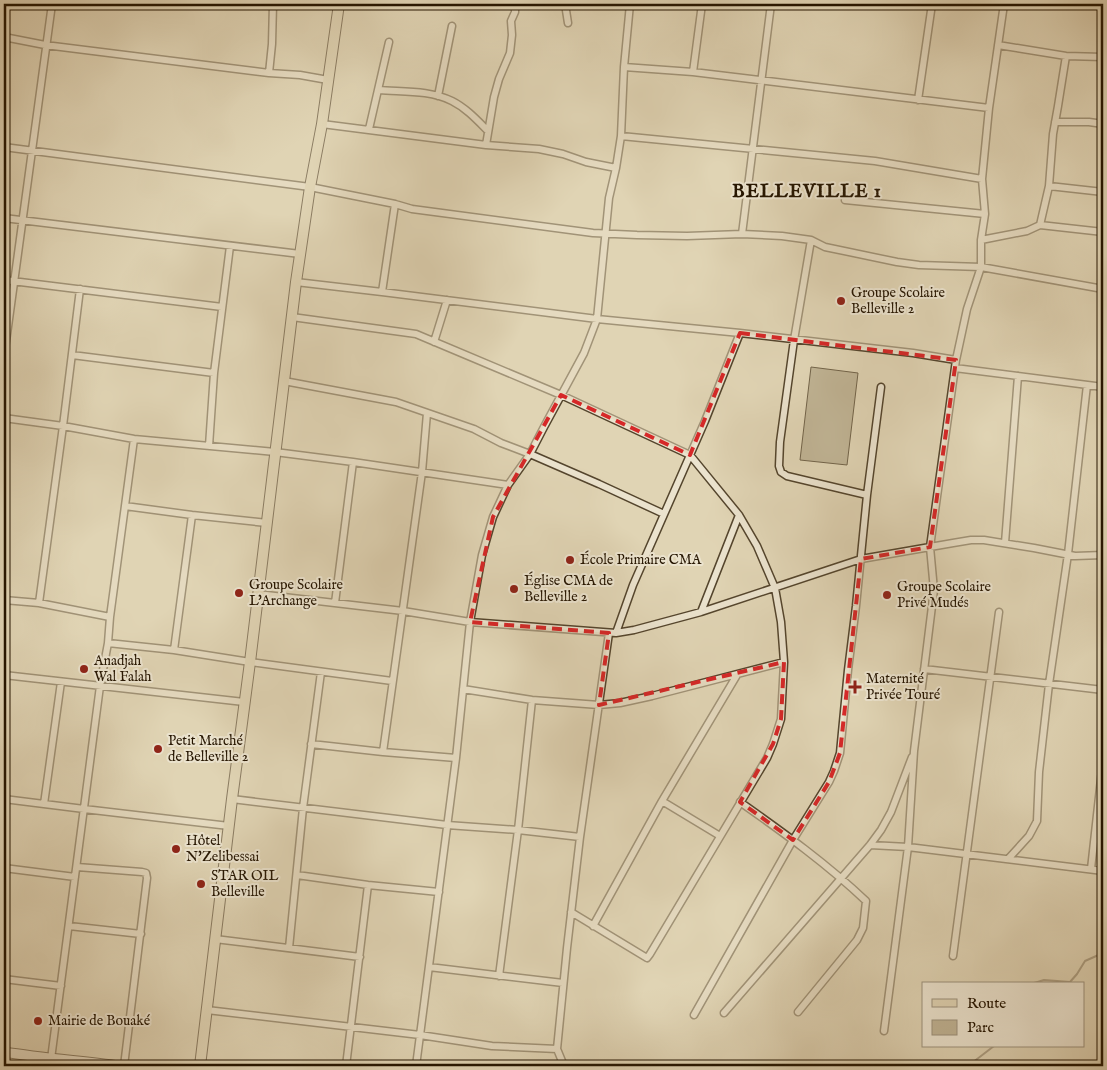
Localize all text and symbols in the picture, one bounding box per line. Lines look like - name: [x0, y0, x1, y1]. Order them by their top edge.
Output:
- district label: BELLEVILLE 1: [732, 180, 882, 204]
- place label: Groupe Scolaire Belleville 2: [851, 284, 946, 318]
- marker: Groupe Scolaire Belleville 2: [835, 295, 847, 307]
- place label: École Primaire CMA: [580, 550, 702, 569]
- marker: École Primaire CMA: [564, 554, 576, 566]
- place label: Église CMA de Belleville 2: [524, 571, 613, 606]
- place label: Groupe Scolaire L'Archange: [249, 576, 344, 610]
- place label: Groupe Scolaire Privé Mudés: [897, 578, 992, 612]
- marker: Église CMA de Belleville 2: [508, 583, 520, 595]
- marker: Groupe Scolaire L'Archange: [233, 587, 245, 599]
- marker: Groupe Scolaire Privé Mudés: [881, 589, 893, 601]
- place label: Anadjah Wal Falah: [93, 652, 152, 686]
- marker: Anadjah Wal Falah: [78, 663, 90, 675]
- place label: Maternité Privée Touré: [866, 670, 941, 704]
- marker: Maternité Privée Touré: [848, 680, 862, 694]
- place label: Petit Marché de Belleville 2: [168, 732, 249, 766]
- marker: Petit Marché de Belleville 2: [152, 743, 164, 755]
- place label: Hôtel N'Zelibessai: [186, 832, 260, 866]
- marker: Hôtel N'Zelibessai: [170, 843, 182, 855]
- place label: STAR OIL Belleville: [211, 867, 279, 901]
- marker: STAR OIL Belleville: [195, 878, 207, 890]
- legend: [922, 982, 1084, 1048]
- text: Route: [967, 994, 1006, 1013]
- place label: Mairie de Bouaké: [48, 1012, 151, 1030]
- marker: Mairie de Bouaké: [32, 1015, 44, 1027]
- text: Parc: [967, 1018, 994, 1037]

